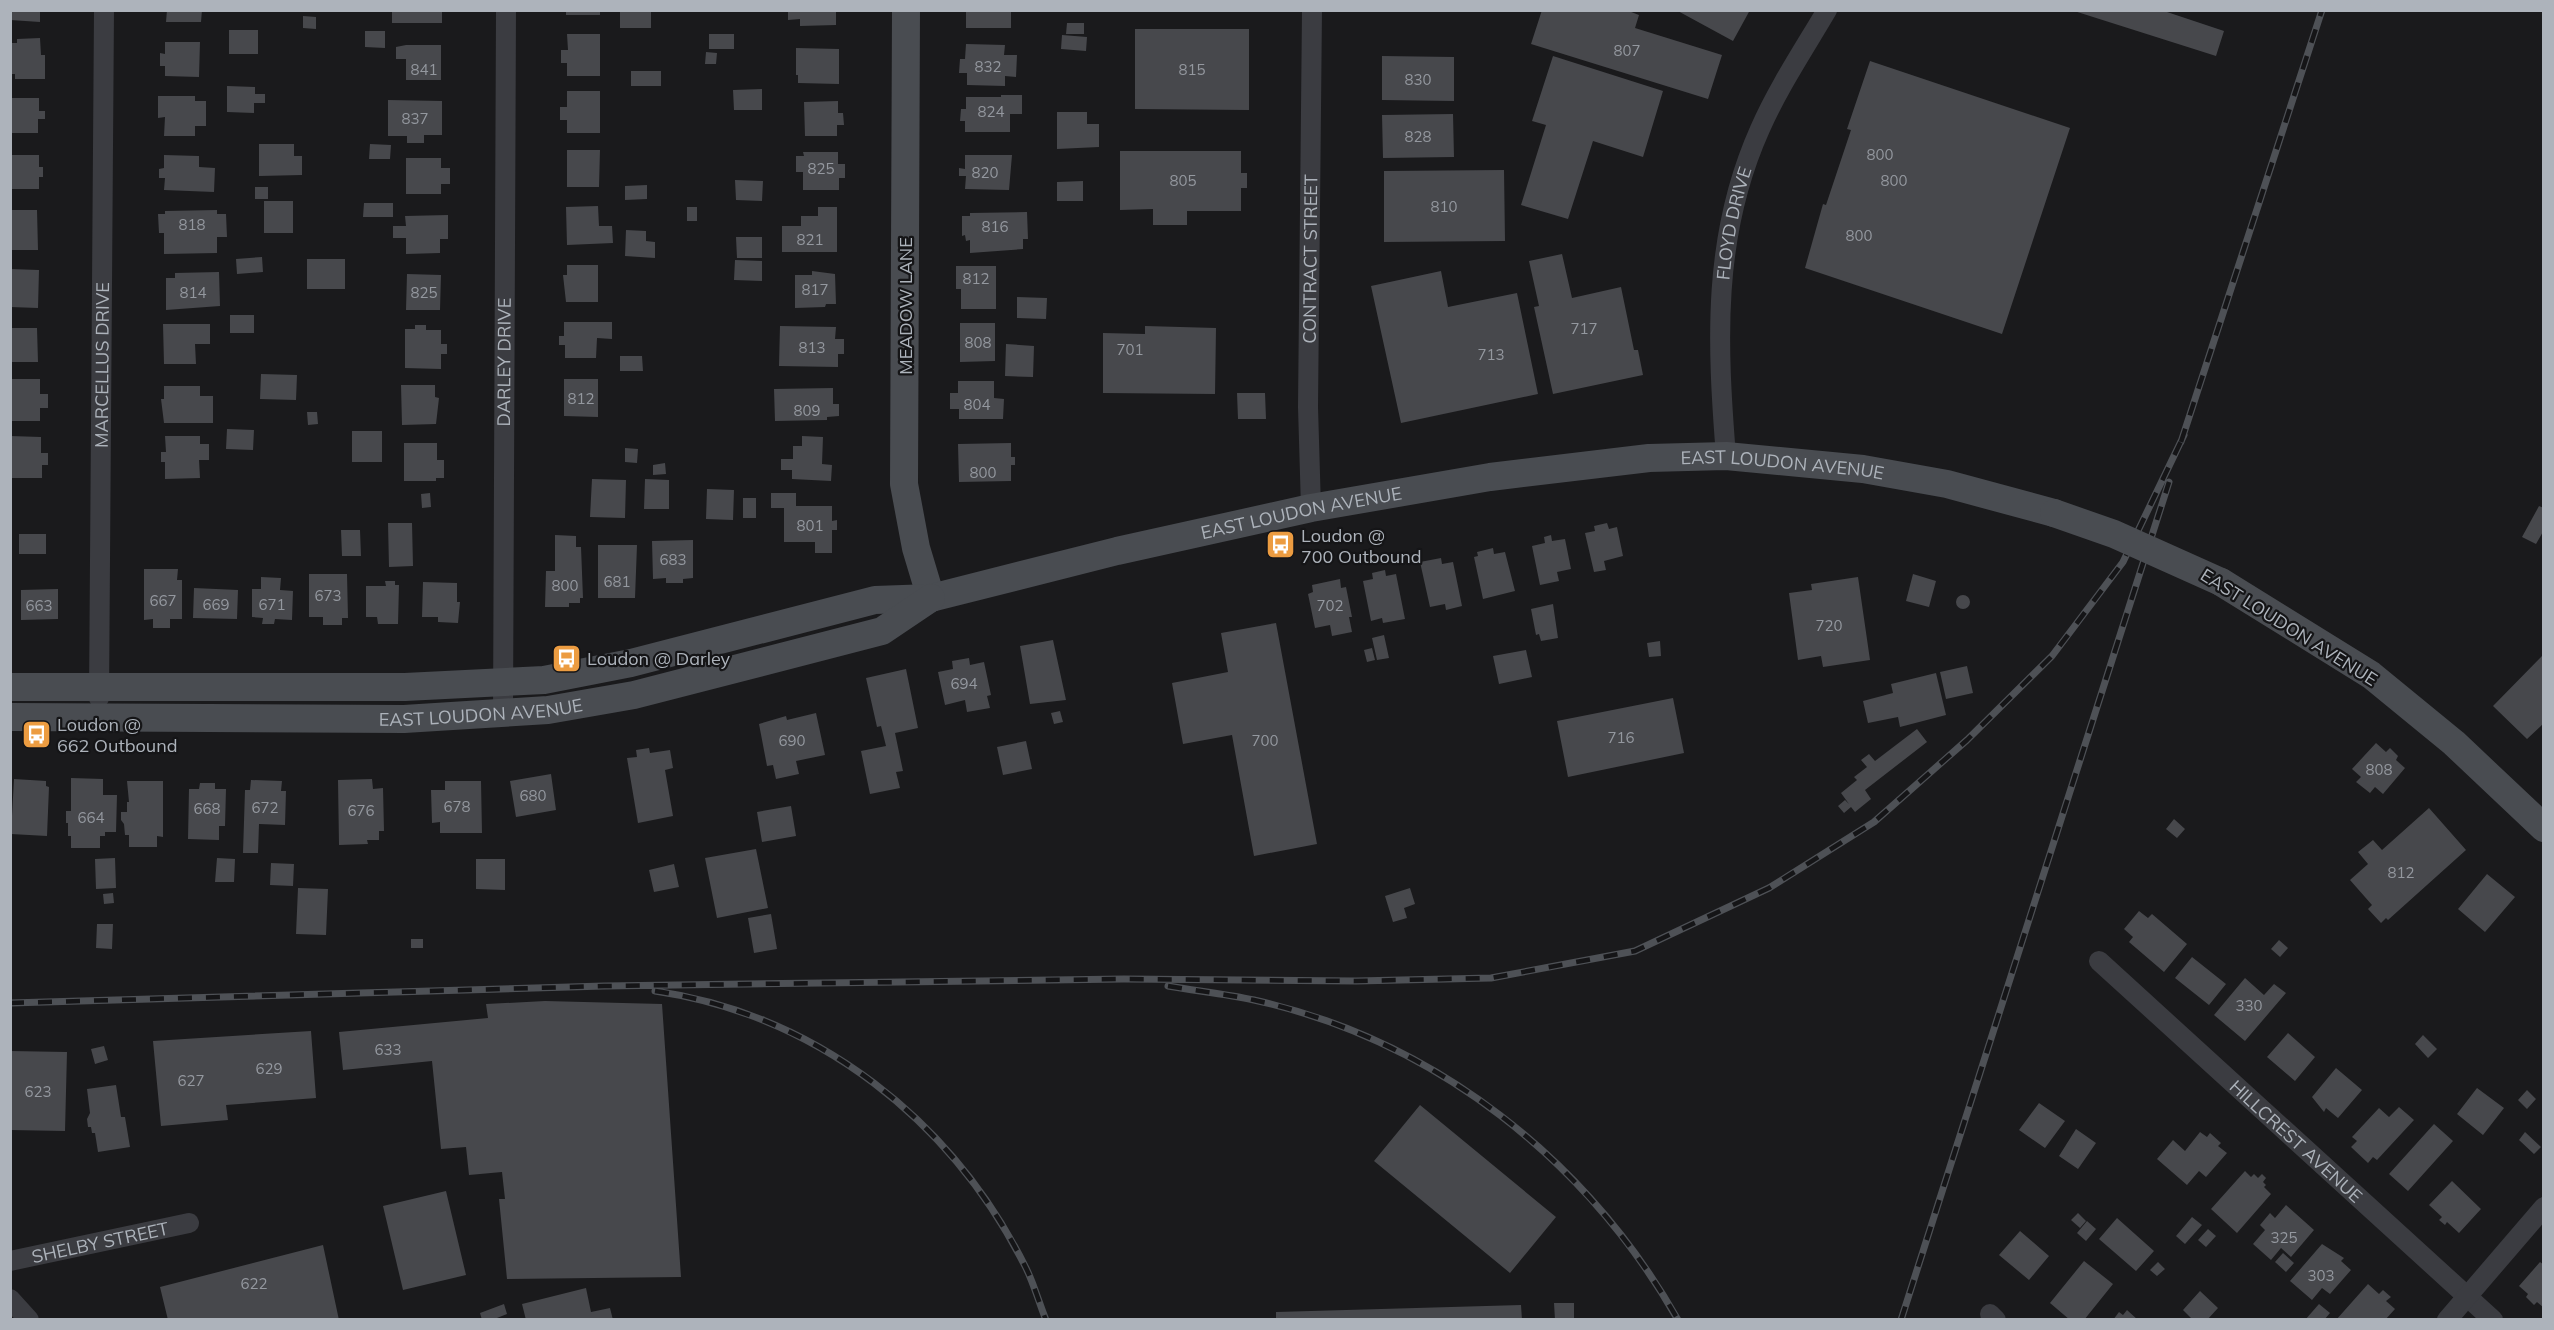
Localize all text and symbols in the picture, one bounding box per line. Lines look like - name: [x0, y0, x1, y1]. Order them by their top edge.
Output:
- house number: 807: [1613, 41, 1641, 60]
- house number: 832: [974, 57, 1002, 76]
- house number: 841: [410, 60, 438, 79]
- house number: 815: [1178, 60, 1206, 79]
- house number: 830: [1404, 70, 1432, 89]
- house number: 824: [977, 102, 1005, 121]
- house number: 837: [401, 109, 429, 128]
- house number: 828: [1404, 127, 1432, 146]
- house number: 800: [1866, 145, 1894, 164]
- house number: 825: [807, 159, 835, 178]
- house number: 820: [971, 163, 999, 182]
- street label: FLOYD DRIVE: [1711, 163, 1756, 281]
- house number: 805: [1169, 171, 1197, 190]
- house number: 800: [1880, 171, 1908, 190]
- street label: CONTRACT STREET: [1297, 174, 1322, 344]
- house number: 810: [1430, 197, 1458, 216]
- house number: 818: [178, 215, 206, 234]
- house number: 816: [981, 217, 1009, 236]
- house number: 800: [1845, 226, 1873, 245]
- house number: 821: [796, 230, 824, 249]
- street label: MEADOW LANE: [894, 237, 917, 375]
- house number: 812: [962, 269, 990, 288]
- house number: 817: [801, 280, 829, 299]
- street label: MARCELLUS DRIVE: [89, 282, 114, 448]
- house number: 814: [179, 283, 207, 302]
- house number: 825: [410, 283, 438, 302]
- street label: DARLEY DRIVE: [492, 298, 515, 426]
- house number: 717: [1570, 319, 1598, 338]
- house number: 808: [964, 333, 992, 352]
- house number: 813: [798, 338, 826, 357]
- house number: 701: [1116, 340, 1144, 359]
- house number: 713: [1477, 345, 1505, 364]
- house number: 812: [567, 389, 595, 408]
- house number: 804: [963, 395, 991, 414]
- house number: 809: [793, 401, 821, 420]
- street label: EAST LOUDON AVENUE: [1680, 445, 1886, 484]
- house number: 800: [969, 463, 997, 482]
- street label: EAST LOUDON AVENUE: [1199, 481, 1403, 544]
- house number: 801: [796, 516, 824, 535]
- place label: Loudon @ 700 Outbound: [1301, 524, 1422, 568]
- bus stop icon: Loudon @ 700 Outbound: [1264, 529, 1296, 561]
- house number: 683: [659, 550, 687, 569]
- street label: EAST LOUDON AVENUE: [2196, 563, 2382, 691]
- house number: 681: [603, 572, 631, 591]
- house number: 800: [551, 576, 579, 595]
- house number: 673: [314, 586, 342, 605]
- house number: 667: [149, 591, 177, 610]
- house number: 669: [202, 595, 230, 614]
- house number: 671: [258, 595, 286, 614]
- house number: 663: [25, 596, 53, 615]
- house number: 702: [1316, 596, 1344, 615]
- house number: 720: [1815, 616, 1843, 635]
- bus stop icon: Loudon @ Darley: [550, 642, 582, 674]
- place label: Loudon @ Darley: [587, 647, 731, 670]
- house number: 694: [950, 674, 978, 693]
- street label: EAST LOUDON AVENUE: [379, 693, 584, 731]
- place label: Loudon @ 662 Outbound: [57, 713, 178, 757]
- bus stop icon: Loudon @ 662 Outbound: [20, 718, 52, 750]
- house number: 716: [1607, 728, 1635, 747]
- house number: 690: [778, 731, 806, 750]
- house number: 700: [1251, 731, 1279, 750]
- house number: 808: [2365, 760, 2393, 779]
- house number: 680: [519, 786, 547, 805]
- house number: 678: [443, 797, 471, 816]
- house number: 672: [251, 798, 279, 817]
- house number: 668: [193, 799, 221, 818]
- house number: 676: [347, 801, 375, 820]
- house number: 664: [77, 808, 105, 827]
- house number: 812: [2387, 863, 2415, 882]
- house number: 330: [2235, 996, 2263, 1015]
- house number: 633: [374, 1040, 402, 1059]
- house number: 629: [255, 1059, 283, 1078]
- house number: 627: [177, 1071, 205, 1090]
- street label: HILLCREST AVENUE: [2225, 1074, 2368, 1207]
- house number: 623: [24, 1082, 52, 1101]
- street label: SHELBY STREET: [30, 1216, 171, 1268]
- house number: 325: [2270, 1228, 2298, 1247]
- house number: 303: [2307, 1266, 2335, 1285]
- house number: 622: [240, 1274, 268, 1293]

